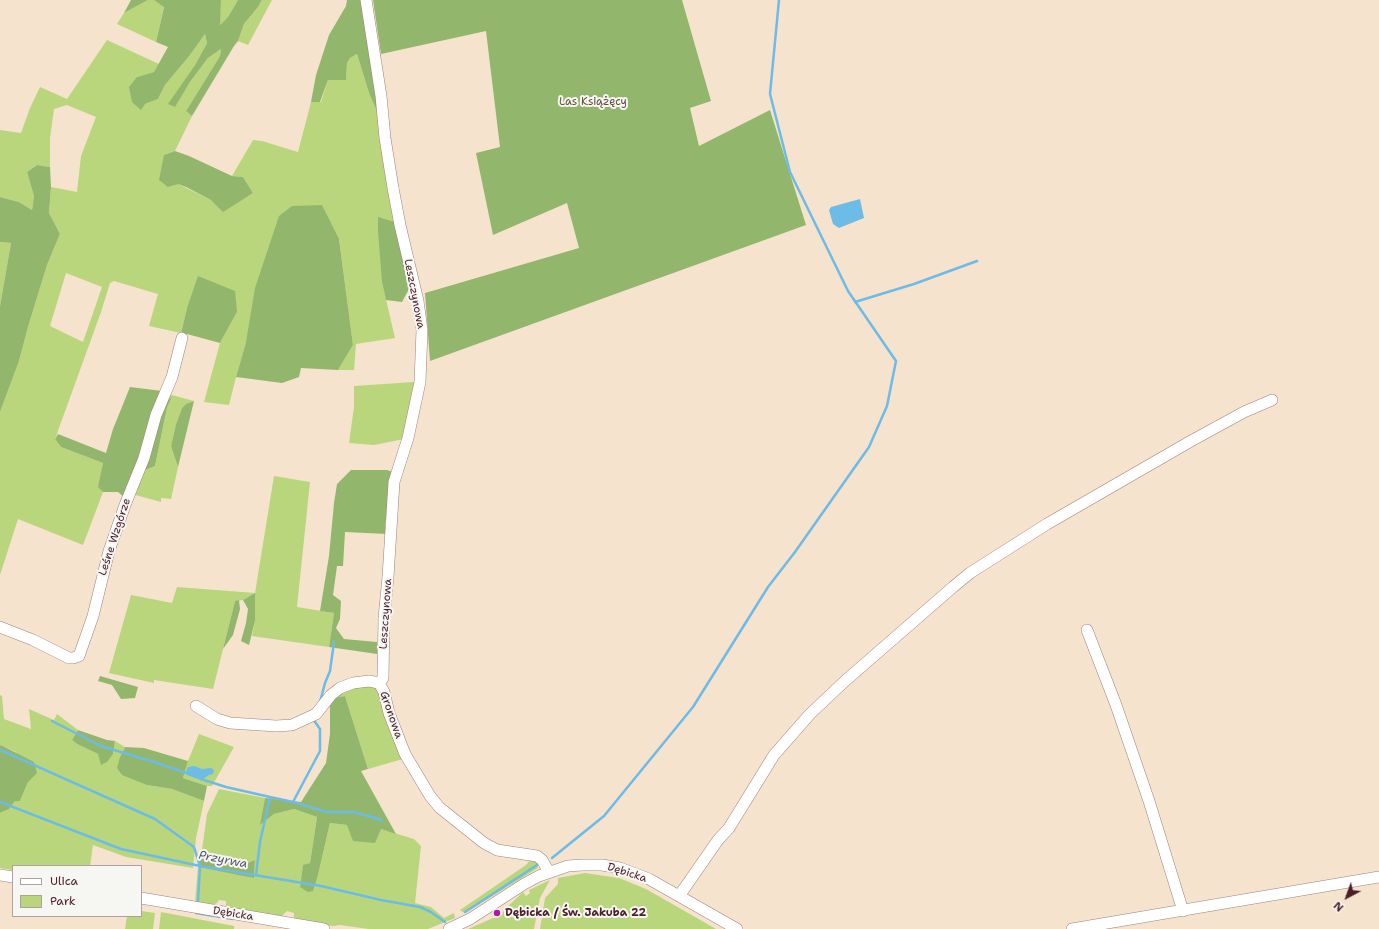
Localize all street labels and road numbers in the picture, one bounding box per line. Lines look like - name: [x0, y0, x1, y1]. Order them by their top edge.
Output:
- street label: Leszczynowa: [401, 258, 427, 330]
- street label: Leśne Wzgórze: [96, 497, 134, 577]
- street label: Leszczynowa: [377, 578, 395, 650]
- street label: Gronowa: [377, 690, 405, 740]
- street label: Dębicka: [606, 860, 648, 886]
- street label: Dębicka: [212, 904, 254, 924]

